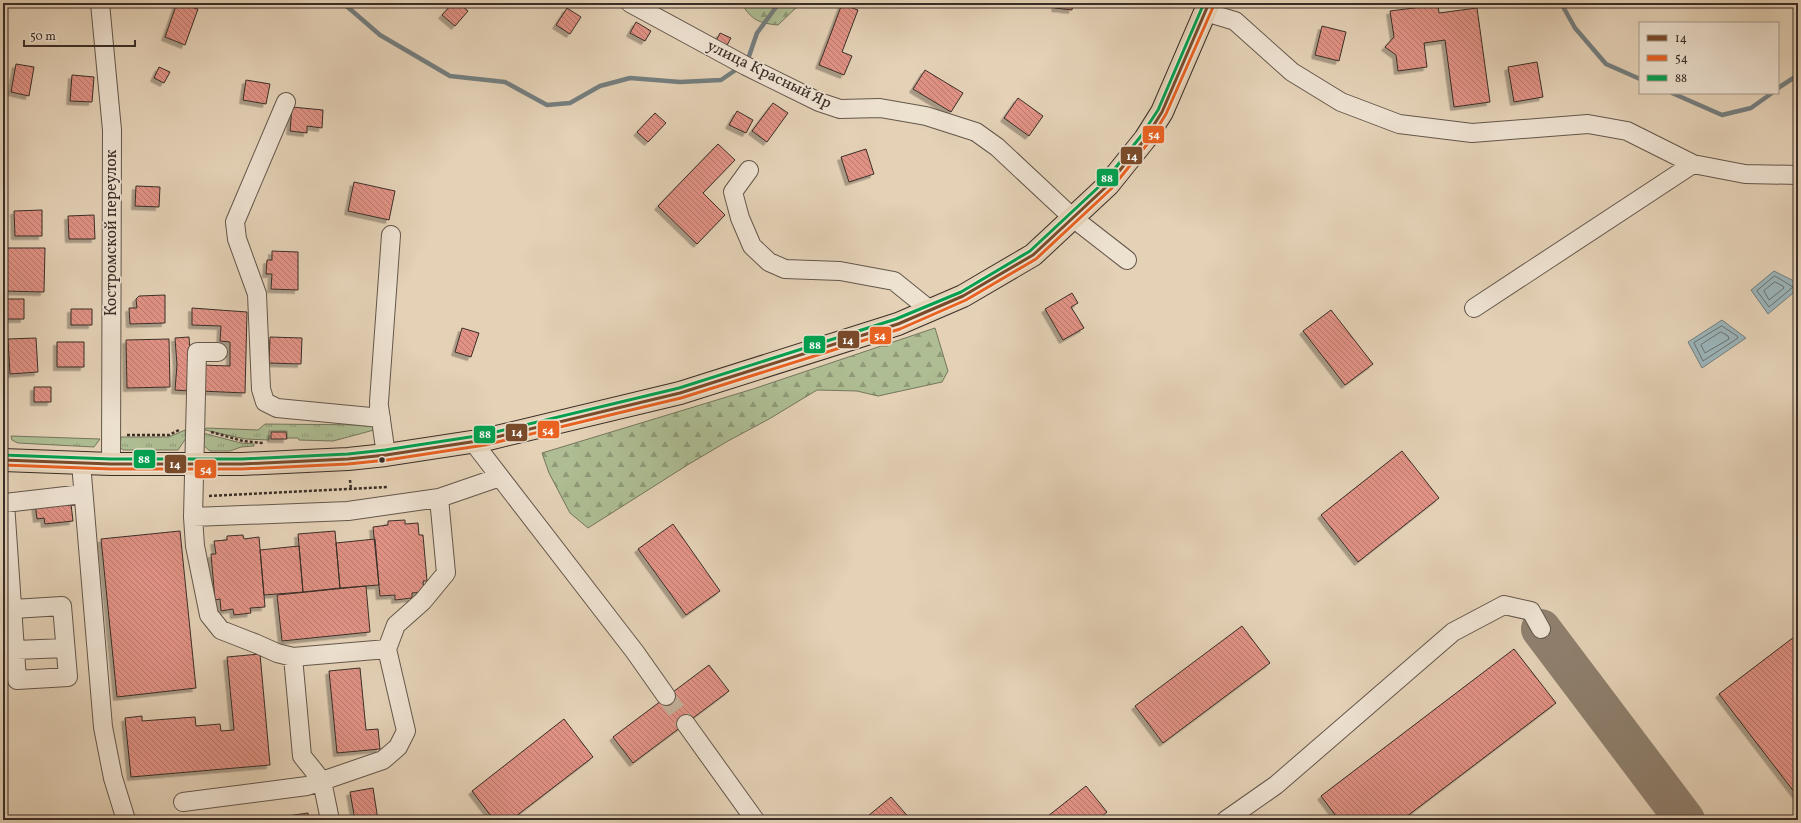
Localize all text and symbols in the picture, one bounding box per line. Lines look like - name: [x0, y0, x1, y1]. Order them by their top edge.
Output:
- scale bar: [24, 22, 135, 48]
- legend: [1639, 22, 1779, 94]
- text: 50 m: [30, 29, 56, 45]
- text: 14: [1675, 31, 1687, 47]
- street label: улица Красный Яр: [703, 35, 835, 115]
- text: 54: [1675, 51, 1688, 67]
- text: 88: [1675, 71, 1687, 87]
- line badge: 54: [1142, 125, 1165, 144]
- text: 54: [1148, 128, 1160, 143]
- line badge: 14: [1120, 146, 1143, 165]
- street label: Костромской переулок: [101, 149, 123, 316]
- text: 14: [1126, 150, 1138, 165]
- line badge: 88: [1096, 168, 1119, 187]
- text: 88: [1101, 172, 1113, 187]
- line badge: 54: [869, 326, 892, 345]
- text: 54: [874, 329, 886, 344]
- line badge: 14: [837, 330, 860, 349]
- text: 14: [842, 334, 854, 349]
- line badge: 88: [803, 335, 826, 354]
- text: 88: [809, 339, 821, 354]
- line badge: 54: [537, 420, 560, 439]
- line badge: 14: [505, 423, 528, 442]
- text: 54: [542, 424, 554, 439]
- line badge: 88: [473, 425, 496, 444]
- text: 14: [511, 426, 523, 441]
- text: 88: [479, 428, 491, 443]
- line badge: 88: [133, 449, 156, 469]
- text: 88: [138, 453, 150, 468]
- line badge: 14: [164, 454, 187, 474]
- unlabelled marker: [377, 455, 387, 465]
- text: 14: [169, 458, 181, 473]
- line badge: 54: [194, 459, 217, 479]
- text: 54: [200, 463, 212, 478]

